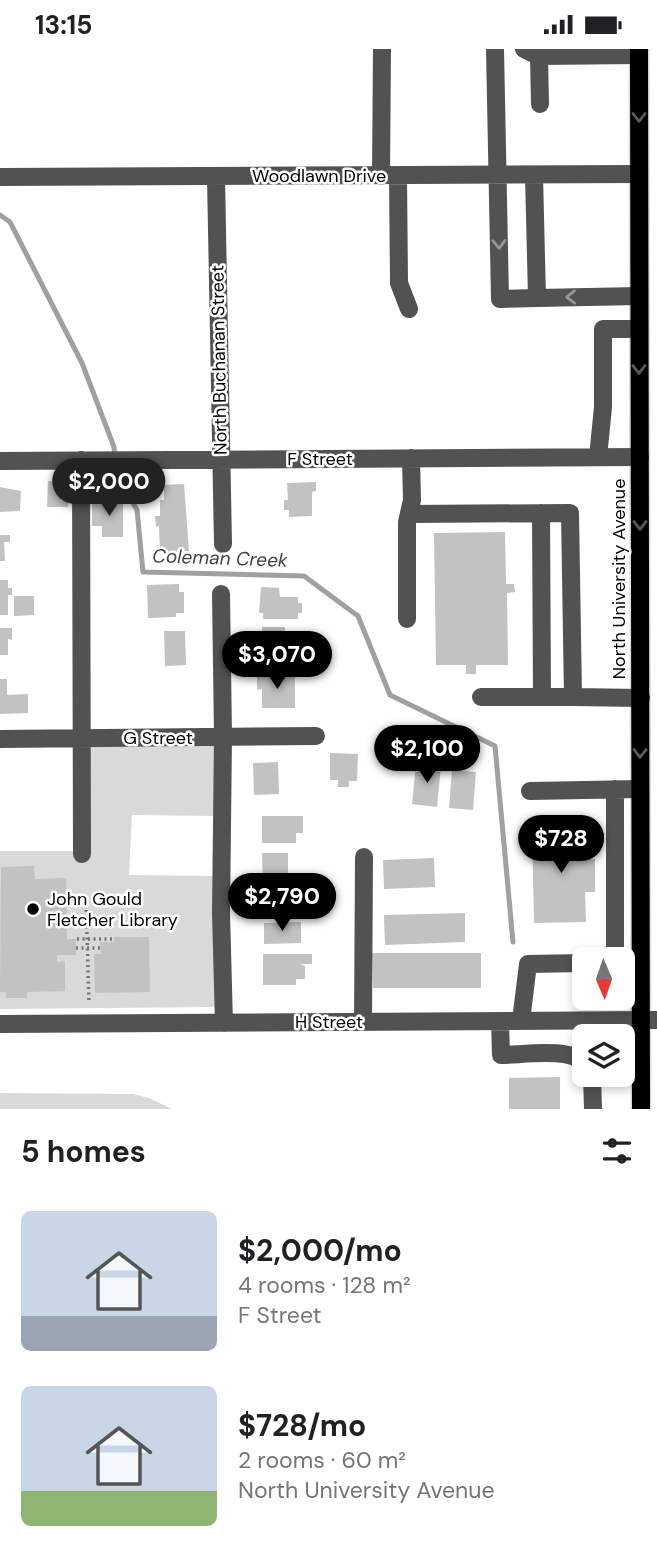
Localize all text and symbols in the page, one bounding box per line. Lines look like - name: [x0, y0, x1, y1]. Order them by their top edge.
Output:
- text: 13:15: [35, 8, 92, 42]
- one-way arrow: [631, 112, 647, 123]
- street label: Woodlawn Drive: [252, 164, 386, 188]
- one-way arrow: [491, 239, 506, 250]
- street label: North Buchanan Street: [205, 265, 233, 455]
- one-way arrow: [565, 290, 576, 305]
- one-way arrow: [631, 364, 647, 375]
- street label: F Street: [287, 447, 353, 471]
- pin: $2,000: [52, 459, 166, 518]
- text: $2,000: [68, 466, 150, 496]
- street label: North University Avenue: [607, 479, 631, 679]
- one-way arrow: [632, 520, 648, 531]
- water label: Coleman Creek: [152, 543, 288, 573]
- pin: $3,070: [220, 631, 334, 691]
- text: $3,070: [238, 639, 316, 669]
- pin: $2,100: [370, 725, 484, 785]
- street label: G Street: [123, 726, 193, 750]
- text: $2,100: [390, 733, 464, 763]
- one-way arrow: [632, 748, 648, 758]
- pin: $728: [520, 815, 602, 875]
- text: $728: [534, 823, 588, 853]
- pin: $2,790: [225, 873, 339, 933]
- text: $2,790: [244, 881, 320, 911]
- place label: John Gould Fletcher Library: [47, 887, 178, 932]
- marker: John Gould Fletcher Library: [25, 901, 41, 917]
- north arrow: [572, 947, 635, 1010]
- map controls: [572, 947, 635, 1087]
- street label: H Street: [295, 1010, 363, 1034]
- button: layers: [572, 1024, 635, 1087]
- text: 5 homes: [21, 1132, 146, 1171]
- icon: filters: [598, 1132, 636, 1170]
- text: $2,000/mo: [238, 1231, 402, 1270]
- icon: home: [77, 1239, 161, 1323]
- text: 4 rooms · 128 m²: [238, 1270, 410, 1300]
- text: F Street: [238, 1300, 322, 1330]
- text: $728/mo: [238, 1406, 366, 1445]
- icon: home: [77, 1414, 161, 1498]
- text: 2 rooms · 60 m²: [238, 1445, 406, 1475]
- text: North University Avenue: [238, 1475, 494, 1505]

